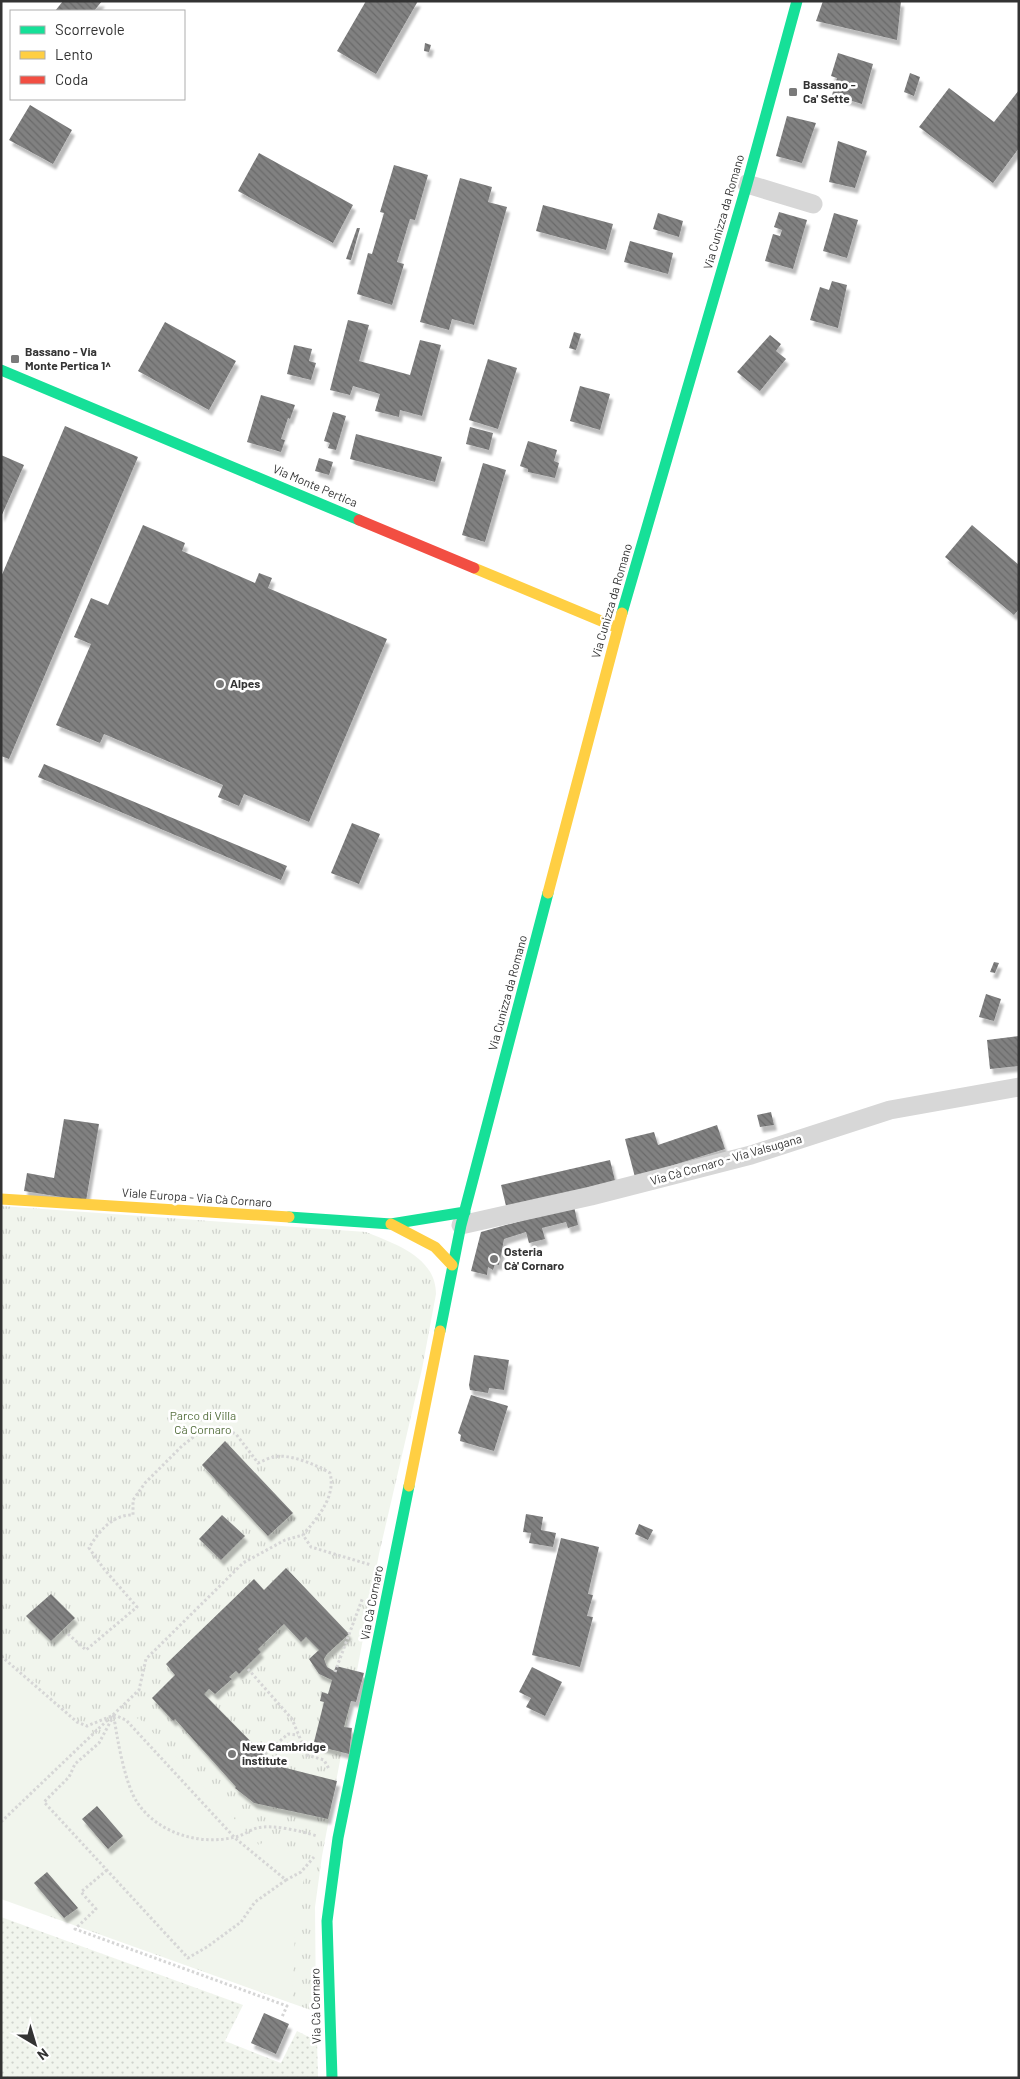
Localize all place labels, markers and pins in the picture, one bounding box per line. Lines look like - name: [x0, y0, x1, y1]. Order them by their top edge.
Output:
- place label: Bassano - Ca' Sette: [803, 77, 856, 105]
- marker: Bassano - Ca' Sette: [787, 86, 799, 98]
- place label: Bassano - Via Monte Pertica 1^: [25, 344, 111, 372]
- marker: Bassano - Via Monte Pertica 1^: [9, 353, 21, 365]
- place label: Alpes: [230, 676, 260, 690]
- marker: Alpes: [214, 678, 226, 690]
- place label: Osteria Cà' Cornaro: [504, 1244, 564, 1272]
- marker: Osteria Cà' Cornaro: [488, 1253, 500, 1265]
- place label: New Cambridge institute: [242, 1739, 327, 1767]
- marker: New Cambridge institute: [226, 1748, 238, 1760]

